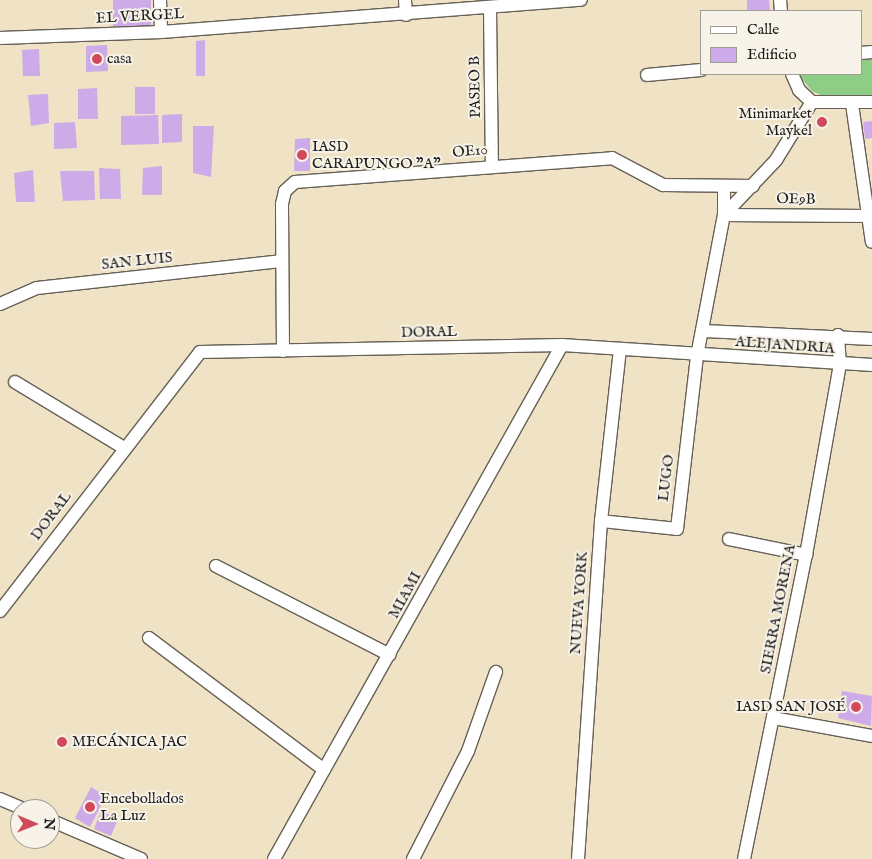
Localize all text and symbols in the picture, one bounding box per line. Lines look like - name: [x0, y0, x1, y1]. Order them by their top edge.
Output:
- street label: EL VERGEL: [95, 5, 185, 27]
- legend: [700, 10, 862, 75]
- text: Calle: [747, 20, 779, 39]
- text: Edificio: [747, 45, 797, 64]
- place label: casa: [107, 50, 132, 68]
- marker: casa: [91, 53, 103, 65]
- street label: PASEO B: [465, 56, 485, 118]
- place label: Minimarket Maykel: [738, 104, 812, 139]
- marker: Minimarket Maykel: [816, 116, 828, 128]
- place label: IASD CARAPUNGO "A": [312, 137, 441, 172]
- street label: OE10: [452, 140, 488, 162]
- marker: IASD CARAPUNGO "A": [296, 149, 308, 161]
- street label: OE9B: [776, 190, 816, 208]
- street label: SAN LUIS: [101, 248, 173, 274]
- street label: DORAL: [401, 323, 457, 341]
- street label: ALEJANDRIA: [735, 333, 835, 357]
- street label: LUGO: [654, 453, 678, 503]
- street label: DORAL: [27, 488, 75, 544]
- street label: SIERRA MORENA: [757, 543, 799, 675]
- street label: NUEVA YORK: [566, 551, 592, 655]
- street label: MIAMI: [385, 568, 425, 622]
- place label: IASD SAN JOSÉ: [736, 698, 846, 716]
- marker: IASD SAN JOSÉ: [850, 701, 862, 713]
- place label: MECÁNICA JAC: [72, 733, 187, 751]
- marker: MECÁNICA JAC: [56, 736, 68, 748]
- place label: Encebollados La Luz: [100, 789, 184, 824]
- north arrow: [10, 799, 60, 849]
- marker: Encebollados La Luz: [84, 801, 96, 813]
- text: N: [40, 818, 58, 830]

